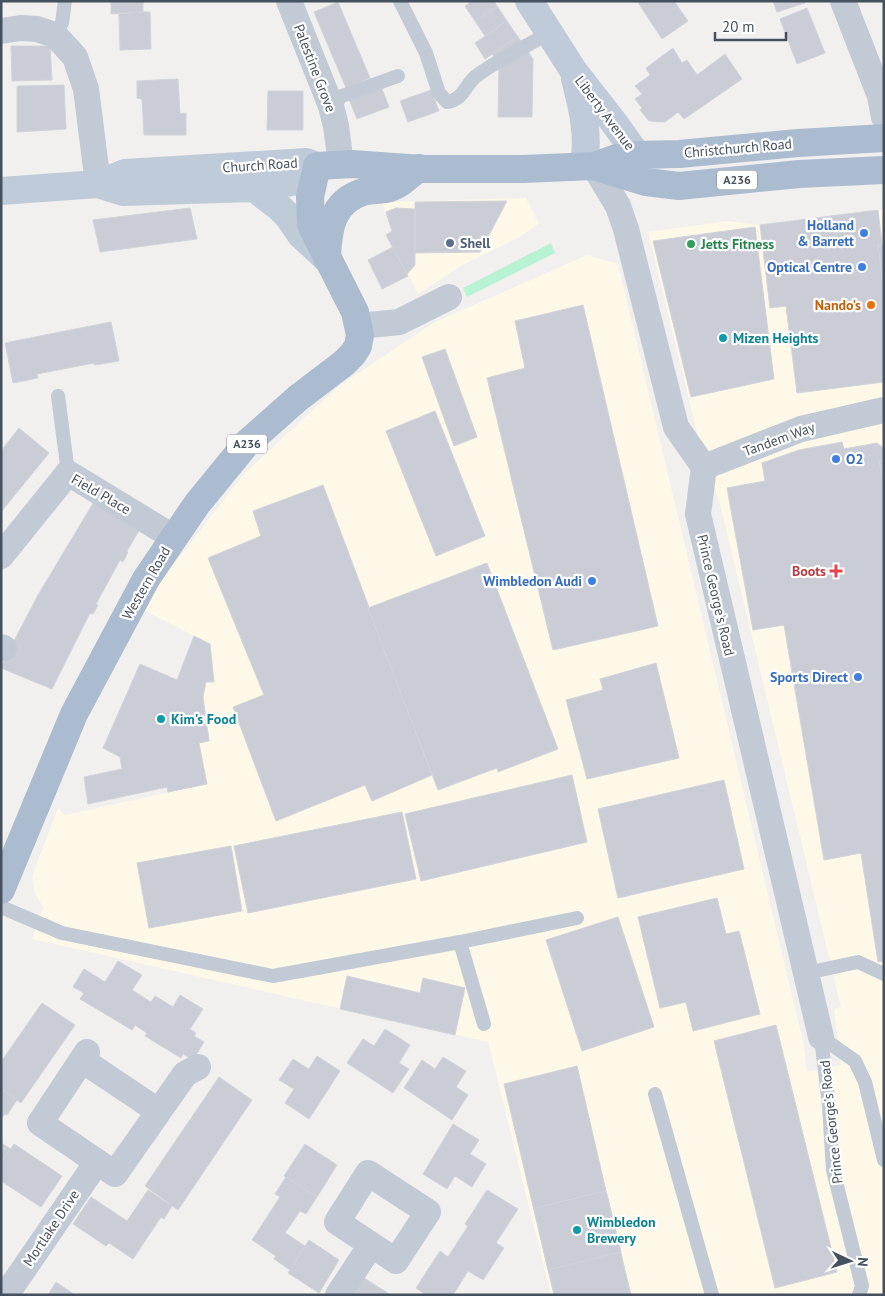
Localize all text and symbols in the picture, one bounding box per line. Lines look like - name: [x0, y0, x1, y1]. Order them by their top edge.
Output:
- scale bar: [715, 10, 786, 42]
- text: 20 m: [722, 17, 755, 36]
- street label: Palestine Grove: [290, 21, 340, 115]
- street label: Liberty Avenue: [571, 72, 639, 154]
- street label: Christchurch Road: [683, 134, 793, 162]
- street label: Church Road: [222, 153, 298, 177]
- road number: A236: [717, 170, 757, 190]
- place label: Holland & Barrett: [797, 216, 854, 250]
- marker: Holland & Barrett: [858, 227, 870, 239]
- place label: Shell: [460, 234, 491, 252]
- place label: Jetts Fitness: [700, 235, 774, 253]
- marker: Shell: [444, 237, 456, 249]
- marker: Jetts Fitness: [685, 238, 697, 250]
- place label: Optical Centre: [767, 258, 852, 276]
- marker: Optical Centre: [856, 261, 868, 273]
- place label: Nando's: [815, 296, 861, 314]
- marker: Nando's: [865, 299, 877, 311]
- place label: Mizen Heights: [733, 329, 819, 347]
- marker: Mizen Heights: [717, 332, 729, 344]
- street label: Tandem Way: [741, 418, 818, 460]
- road number: A236: [227, 434, 267, 454]
- place label: O2: [846, 450, 863, 468]
- marker: O2: [830, 453, 842, 465]
- street label: Field Place: [68, 470, 134, 518]
- street label: Prince George's Road: [693, 533, 739, 657]
- street label: Western Road: [118, 543, 174, 623]
- place label: Boots: [792, 562, 826, 580]
- marker: Boots: [830, 565, 842, 577]
- place label: Wimbledon Audi: [483, 572, 582, 590]
- marker: Wimbledon Audi: [586, 575, 598, 587]
- place label: Sports Direct: [770, 668, 848, 686]
- marker: Sports Direct: [852, 671, 864, 683]
- place label: Kim's Food: [171, 710, 236, 728]
- marker: Kim's Food: [155, 713, 167, 725]
- street label: Prince George's Road: [816, 1059, 846, 1185]
- street label: Mortlake Drive: [19, 1186, 83, 1270]
- place label: Wimbledon Brewery: [587, 1213, 656, 1247]
- marker: Wimbledon Brewery: [571, 1224, 583, 1236]
- north arrow: [825, 1236, 875, 1286]
- text: N: [854, 1257, 872, 1267]

